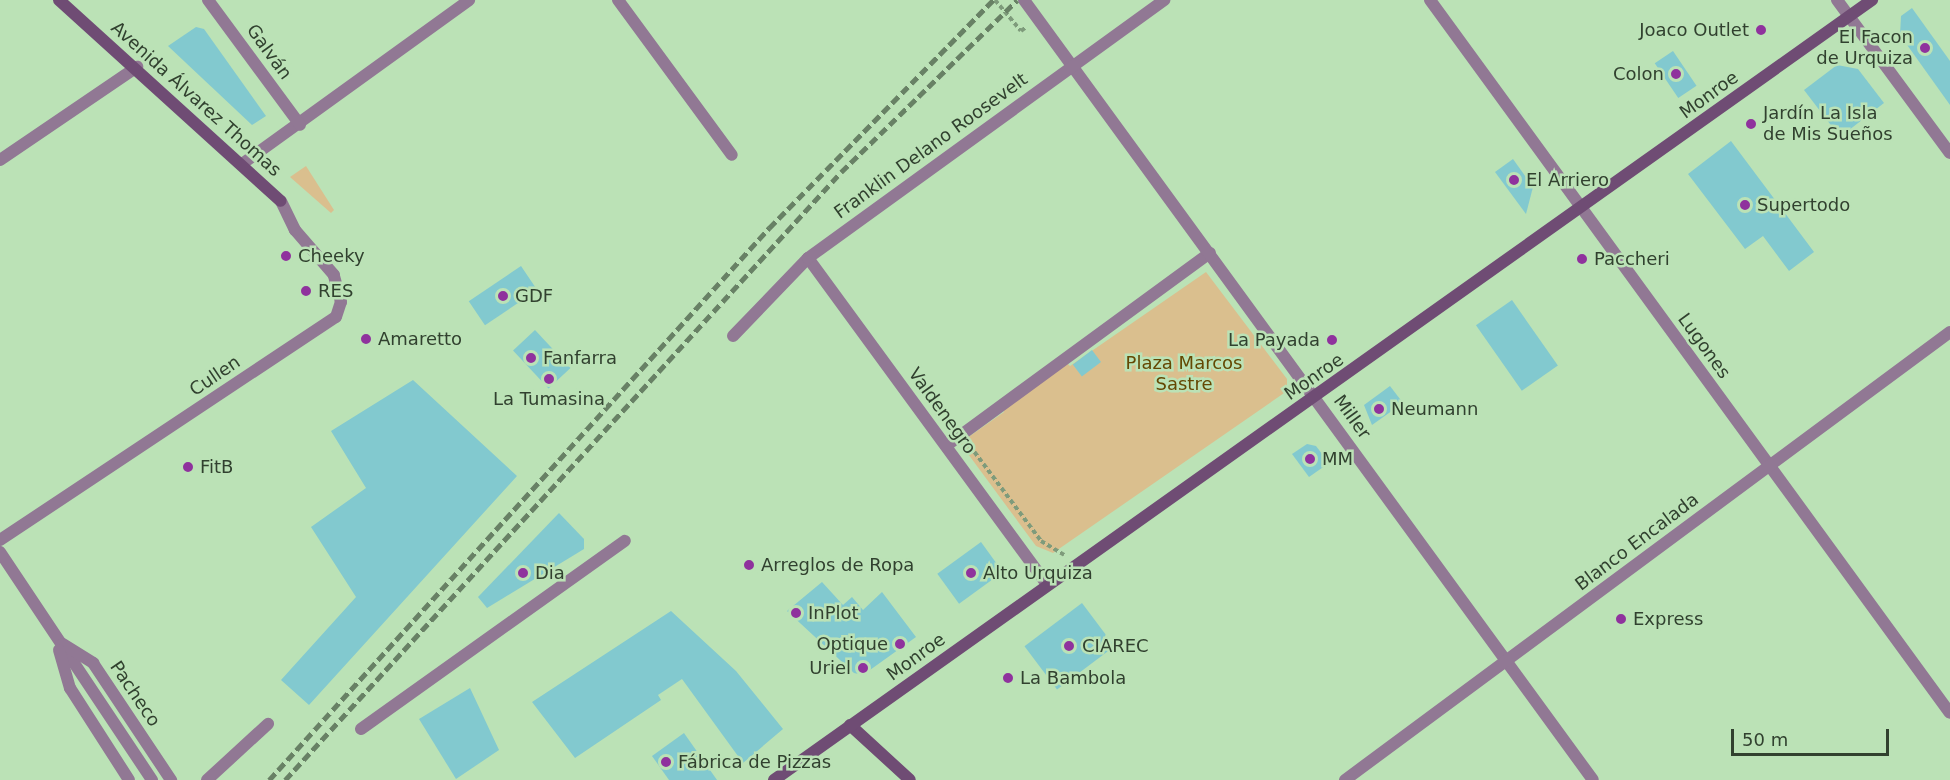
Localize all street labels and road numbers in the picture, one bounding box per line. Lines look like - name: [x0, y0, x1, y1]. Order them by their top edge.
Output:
- street label: Avenida Álvarez Thomas: [107, 17, 285, 181]
- street label: Galván: [242, 20, 296, 84]
- street label: Monroe: [1676, 67, 1742, 123]
- street label: Franklin Delano Roosevelt: [830, 69, 1032, 223]
- street label: Lugones: [1673, 309, 1735, 383]
- street label: Monroe: [1280, 349, 1348, 405]
- street label: Cullen: [186, 351, 244, 401]
- street label: Valdenegro: [903, 364, 981, 458]
- street label: Miller: [1329, 391, 1375, 443]
- street label: Blanco Encalada: [1571, 489, 1703, 595]
- street label: Monroe: [883, 629, 949, 685]
- street label: Pacheco: [105, 657, 165, 731]

